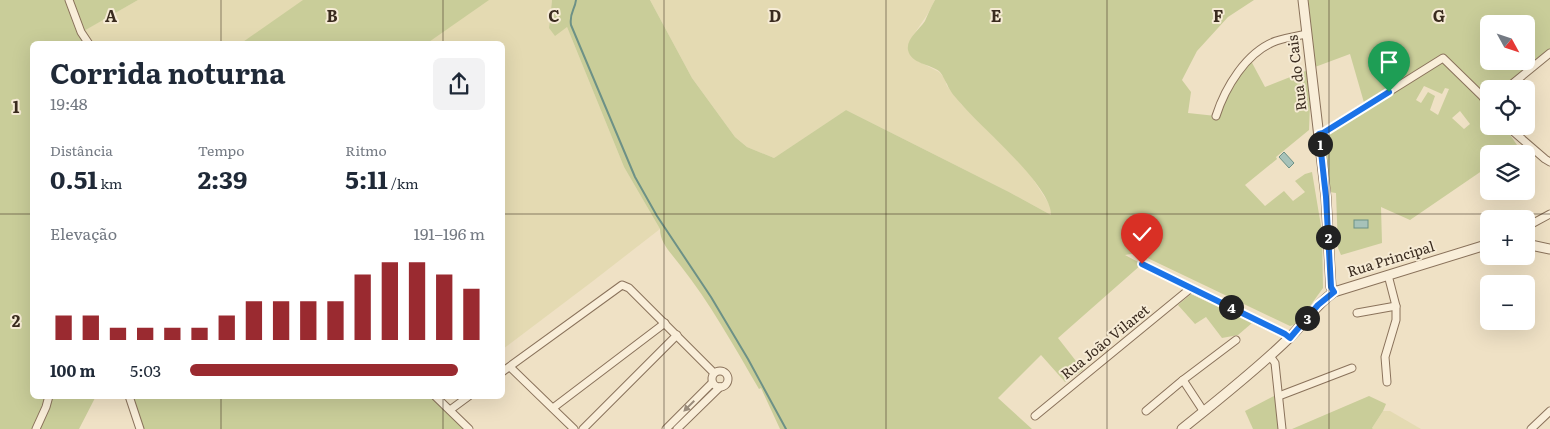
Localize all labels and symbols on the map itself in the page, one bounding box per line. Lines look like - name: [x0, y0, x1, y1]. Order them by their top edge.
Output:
- text: A: [105, 3, 117, 27]
- text: B: [326, 3, 338, 27]
- text: C: [548, 3, 560, 27]
- text: D: [769, 3, 781, 27]
- text: E: [991, 3, 1002, 27]
- text: F: [1213, 3, 1223, 27]
- text: G: [1433, 3, 1445, 27]
- north arrow: [1480, 15, 1535, 70]
- street label: Rua do Cais: [1281, 34, 1311, 112]
- pin: [1368, 41, 1410, 92]
- text: 1: [13, 94, 20, 118]
- pin: 1: [1308, 132, 1332, 156]
- pin: [1121, 213, 1163, 264]
- pin: 2: [1316, 224, 1340, 250]
- street label: Rua Principal: [1345, 235, 1437, 281]
- pin: 4: [1218, 294, 1244, 320]
- street label: Rua João Vilaret: [1056, 299, 1153, 383]
- pin: 3: [1294, 306, 1320, 330]
- text: 2: [12, 308, 21, 332]
- one-way arrow: [683, 400, 695, 412]

